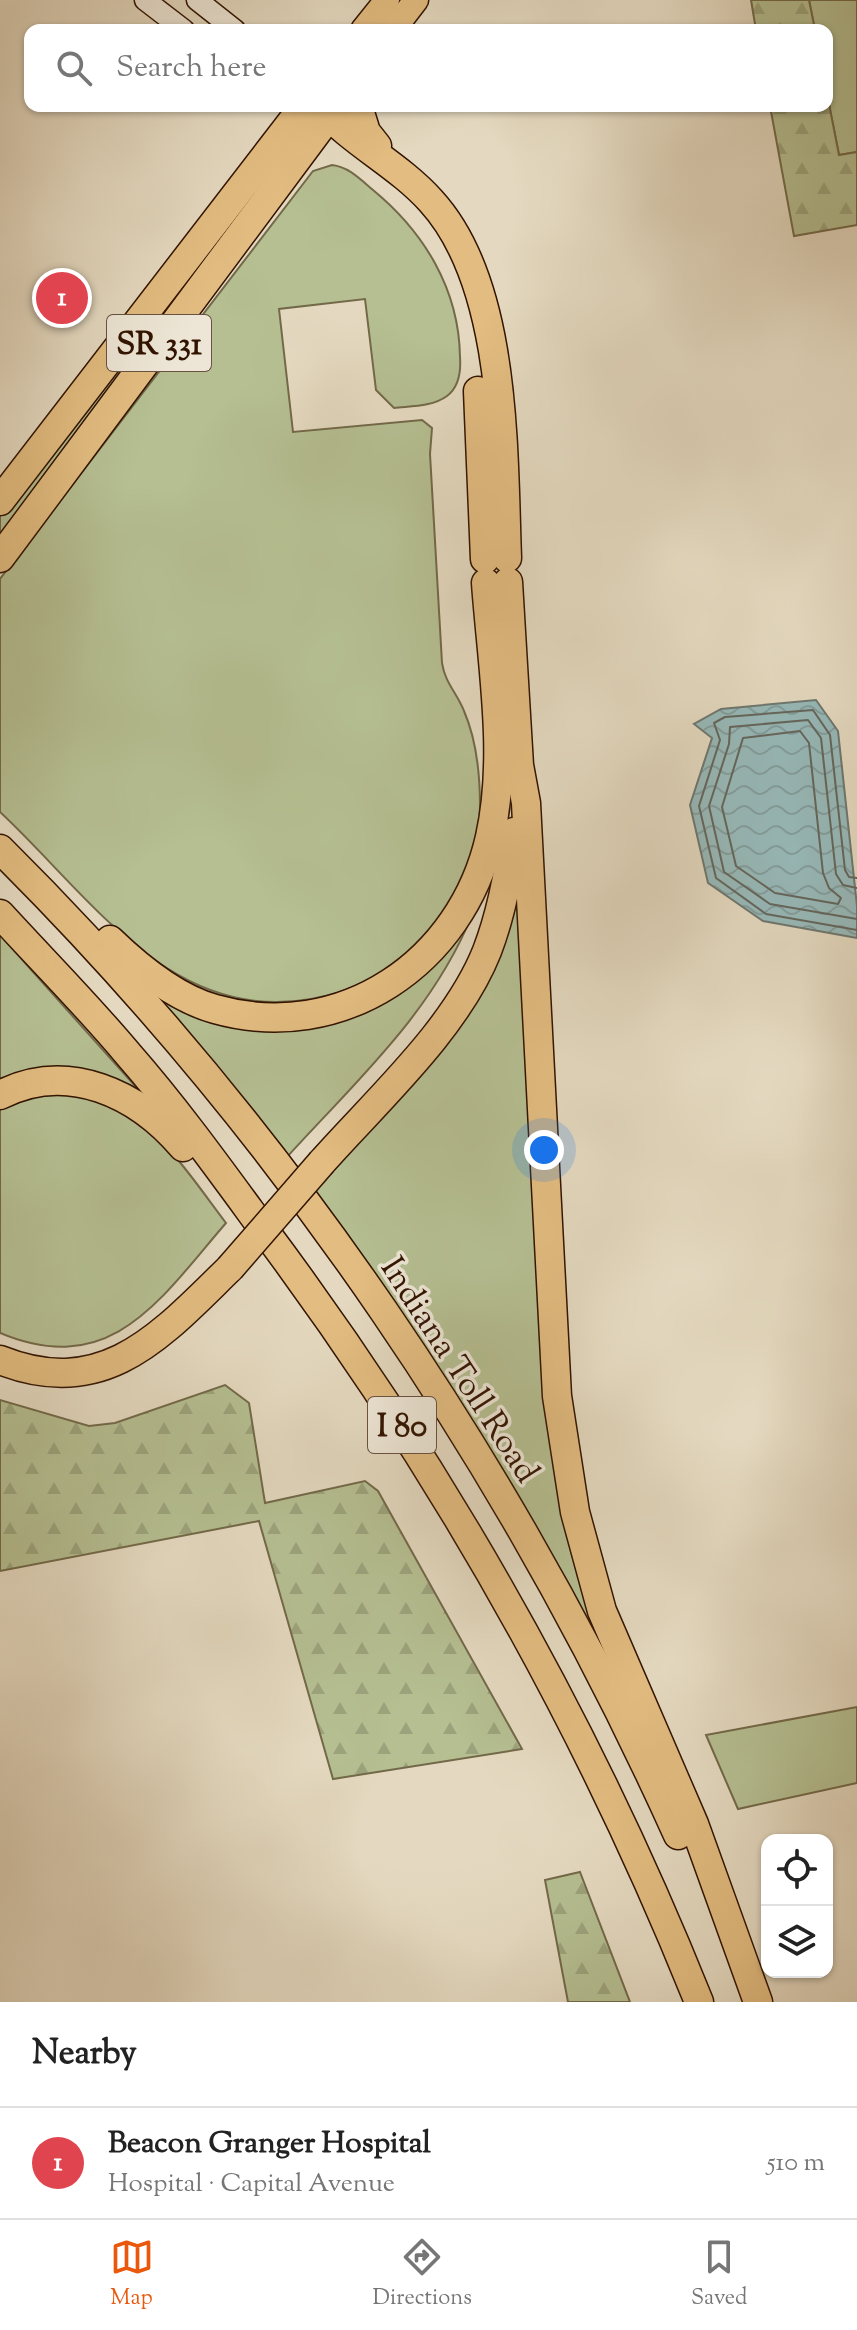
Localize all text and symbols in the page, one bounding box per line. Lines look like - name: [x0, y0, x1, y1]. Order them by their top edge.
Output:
- search box: [24, 24, 833, 112]
- icon: search: [52, 46, 96, 90]
- text: Search here: [116, 47, 266, 90]
- pin: 1: [36, 268, 88, 328]
- road number: SR 331: [107, 315, 211, 371]
- your location: [524, 1130, 564, 1170]
- street label: Indiana Toll Road: [367, 1248, 550, 1493]
- road number: I 80: [368, 1397, 436, 1453]
- map controls: [761, 1834, 833, 1978]
- button: locate: [761, 1834, 833, 1906]
- button: layers: [761, 1906, 833, 1978]
- text: Nearby: [32, 2030, 137, 2079]
- text: Beacon Granger Hospital: [108, 2123, 431, 2166]
- text: 1: [54, 2145, 62, 2182]
- text: 510 m: [767, 2145, 825, 2182]
- text: Hospital · Capital Avenue: [108, 2166, 395, 2203]
- tab: Map: [110, 2235, 154, 2315]
- tab: Directions: [373, 2235, 472, 2315]
- tab: Saved: [691, 2235, 747, 2315]

